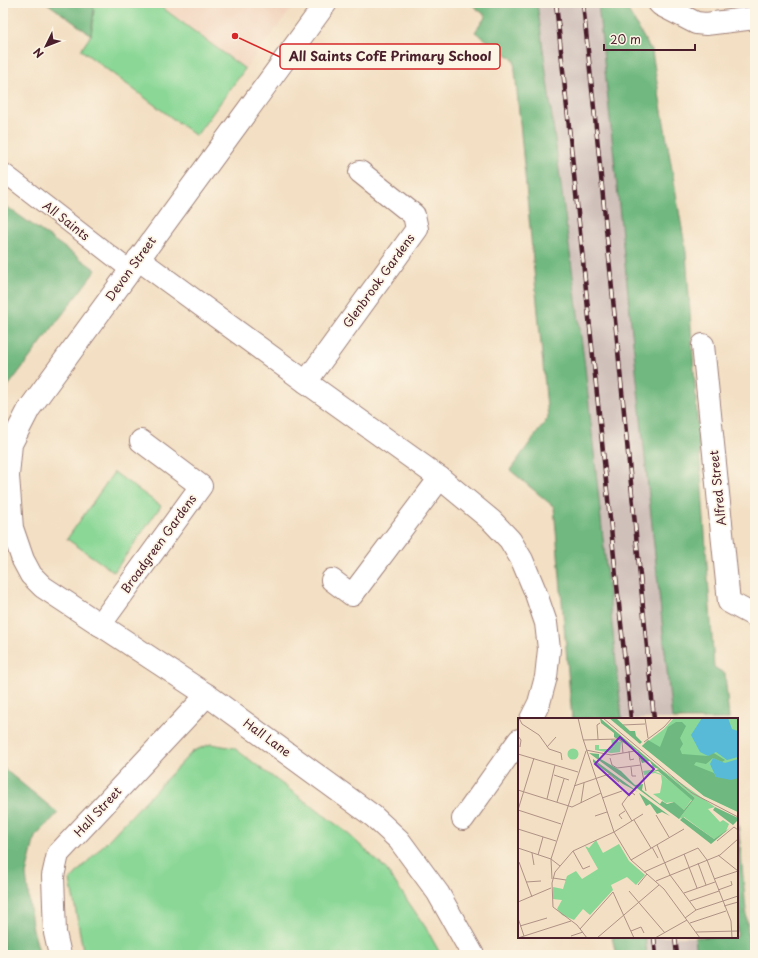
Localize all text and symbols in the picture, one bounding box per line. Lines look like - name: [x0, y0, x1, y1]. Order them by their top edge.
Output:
- north arrow: [26, 26, 66, 66]
- scale bar: [604, 26, 695, 52]
- text: 20 m: [610, 30, 641, 48]
- text: N: [29, 44, 48, 62]
- callout: All Saints CofE Primary School: [280, 44, 500, 69]
- text: All Saints CofE Primary School: [288, 46, 491, 65]
- street label: All Saints: [39, 196, 94, 245]
- street label: Glenbrook Gardens: [338, 229, 419, 331]
- street label: Devon Street: [100, 232, 160, 305]
- street label: Alfred Street: [704, 449, 730, 527]
- street label: Broadgreen Gardens: [116, 490, 201, 597]
- street label: Hall Lane: [240, 714, 295, 761]
- inset map: [518, 718, 738, 938]
- street label: Hall Street: [69, 782, 125, 840]

